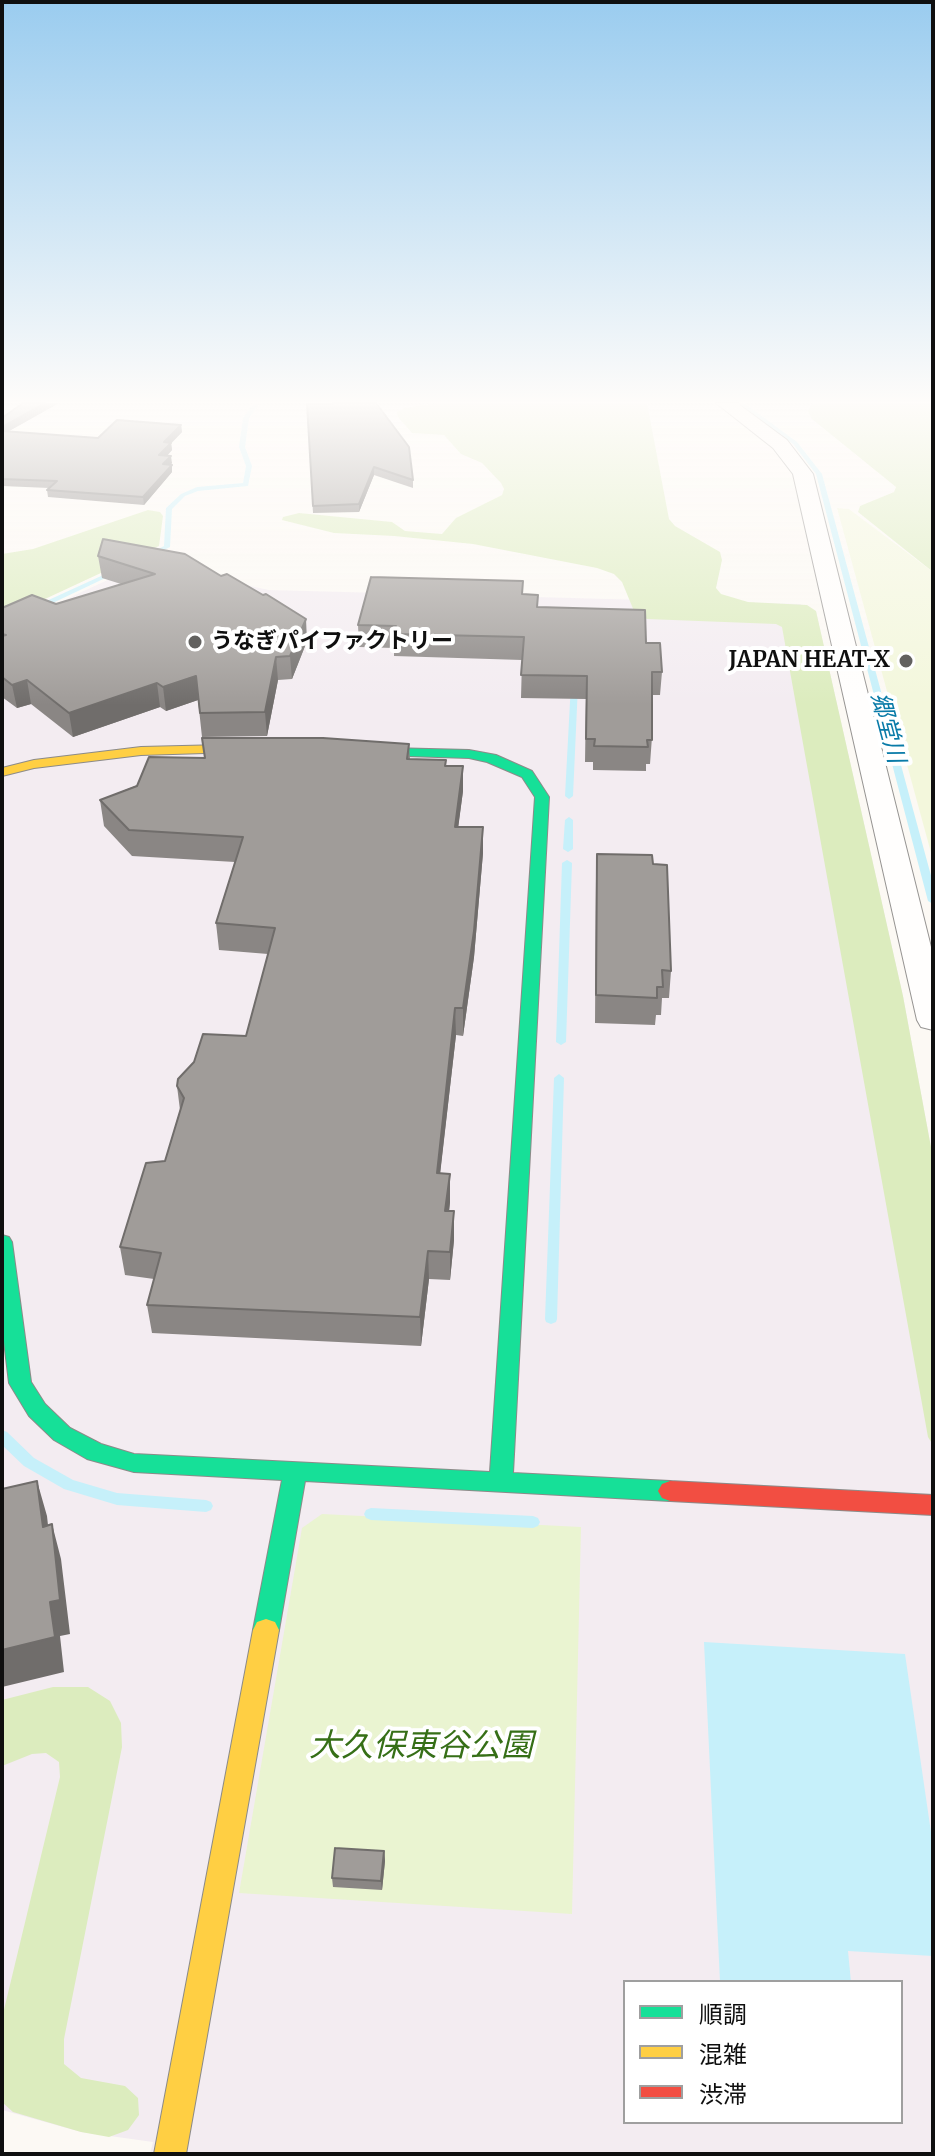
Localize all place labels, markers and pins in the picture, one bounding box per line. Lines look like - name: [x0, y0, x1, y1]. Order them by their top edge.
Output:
- place label: うなぎパイファクトリー: [211, 629, 453, 655]
- marker: うなぎパイファクトリー: [186, 633, 204, 651]
- place label: JAPAN HEAT-X: [729, 648, 890, 674]
- marker: JAPAN HEAT-X: [897, 652, 915, 670]

